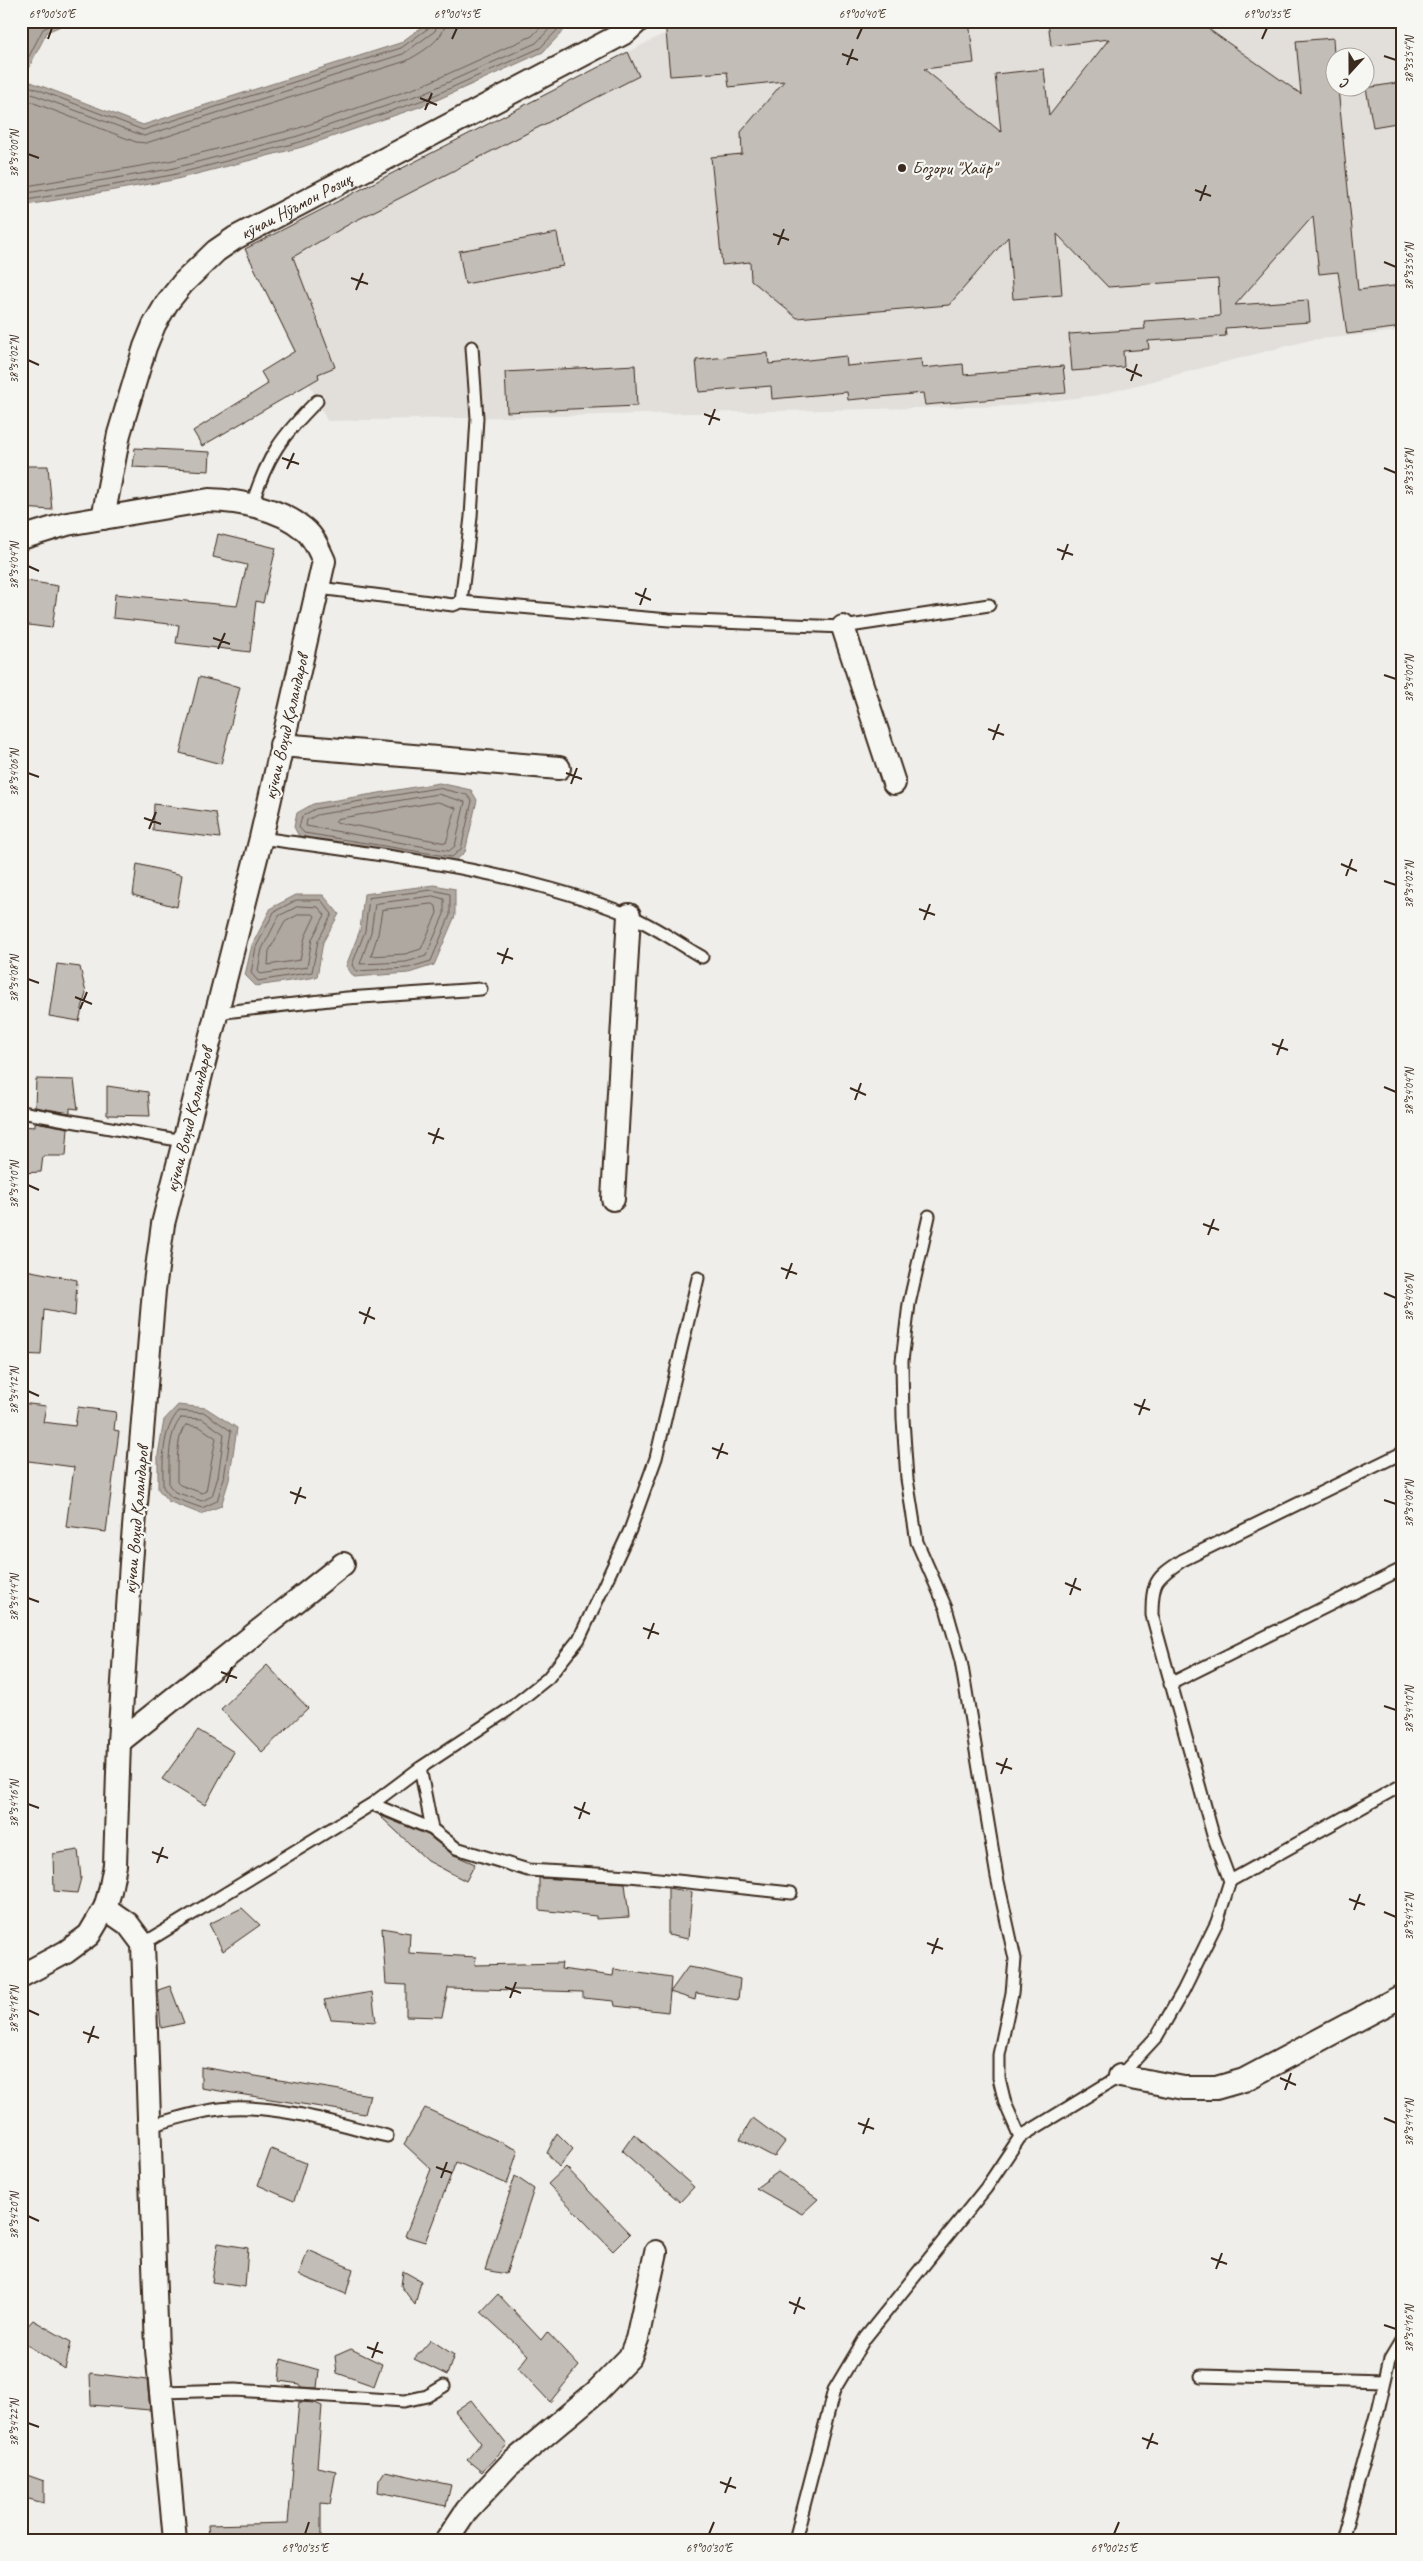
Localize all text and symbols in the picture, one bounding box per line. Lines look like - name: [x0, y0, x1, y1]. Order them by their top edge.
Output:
- text: 69°00'50"E: [29, 6, 77, 22]
- text: 69°00'45"E: [434, 6, 482, 22]
- text: 69°00'40"E: [839, 6, 887, 22]
- text: 69°00'35"E: [1244, 6, 1292, 22]
- text: 38°33'54"N: [1401, 35, 1417, 84]
- north arrow: [1326, 48, 1376, 98]
- text: С: [1337, 74, 1352, 93]
- text: 38°34'00"N: [6, 129, 22, 178]
- place label: Бозори "Хайр": [912, 157, 1000, 180]
- marker: Бозори "Хайр": [896, 162, 908, 174]
- street label: кӯчаи Нӯъмон Розиқ: [236, 167, 357, 244]
- text: 38°33'56"N: [1401, 242, 1417, 291]
- text: 38°34'02"N: [6, 335, 22, 384]
- text: 38°33'58"N: [1401, 448, 1417, 497]
- text: 38°34'04"N: [6, 541, 22, 590]
- street label: кӯчаи Воҳид Қаландаров: [259, 649, 314, 802]
- text: 38°34'00"N: [1401, 654, 1417, 703]
- text: 38°34'06"N: [6, 748, 22, 797]
- text: 38°34'02"N: [1401, 860, 1417, 909]
- text: 38°34'08"N: [6, 954, 22, 1003]
- street label: кӯчаи Воҳид Қаландаров: [160, 1043, 218, 1195]
- text: 38°34'04"N: [1401, 1067, 1417, 1116]
- text: 38°34'10"N: [6, 1160, 22, 1209]
- text: 38°34'06"N: [1401, 1273, 1417, 1322]
- text: 38°34'12"N: [6, 1366, 22, 1415]
- street label: кӯчаи Воҳид Қаландаров: [119, 1442, 154, 1595]
- text: 38°34'08"N: [1401, 1479, 1417, 1528]
- text: 38°34'14"N: [6, 1573, 22, 1622]
- text: 38°34'10"N: [1401, 1685, 1417, 1734]
- text: 38°34'16"N: [6, 1779, 22, 1828]
- text: 38°34'12"N: [1401, 1892, 1417, 1941]
- text: 38°34'18"N: [6, 1985, 22, 2034]
- text: 38°34'14"N: [1401, 2098, 1417, 2147]
- text: 38°34'20"N: [6, 2191, 22, 2240]
- text: 38°34'16"N: [1401, 2304, 1417, 2353]
- text: 38°34'22"N: [6, 2398, 22, 2447]
- text: 69°00'35"E: [282, 2540, 330, 2556]
- text: 69°00'30"E: [686, 2540, 734, 2556]
- text: 69°00'25"E: [1091, 2540, 1139, 2556]

